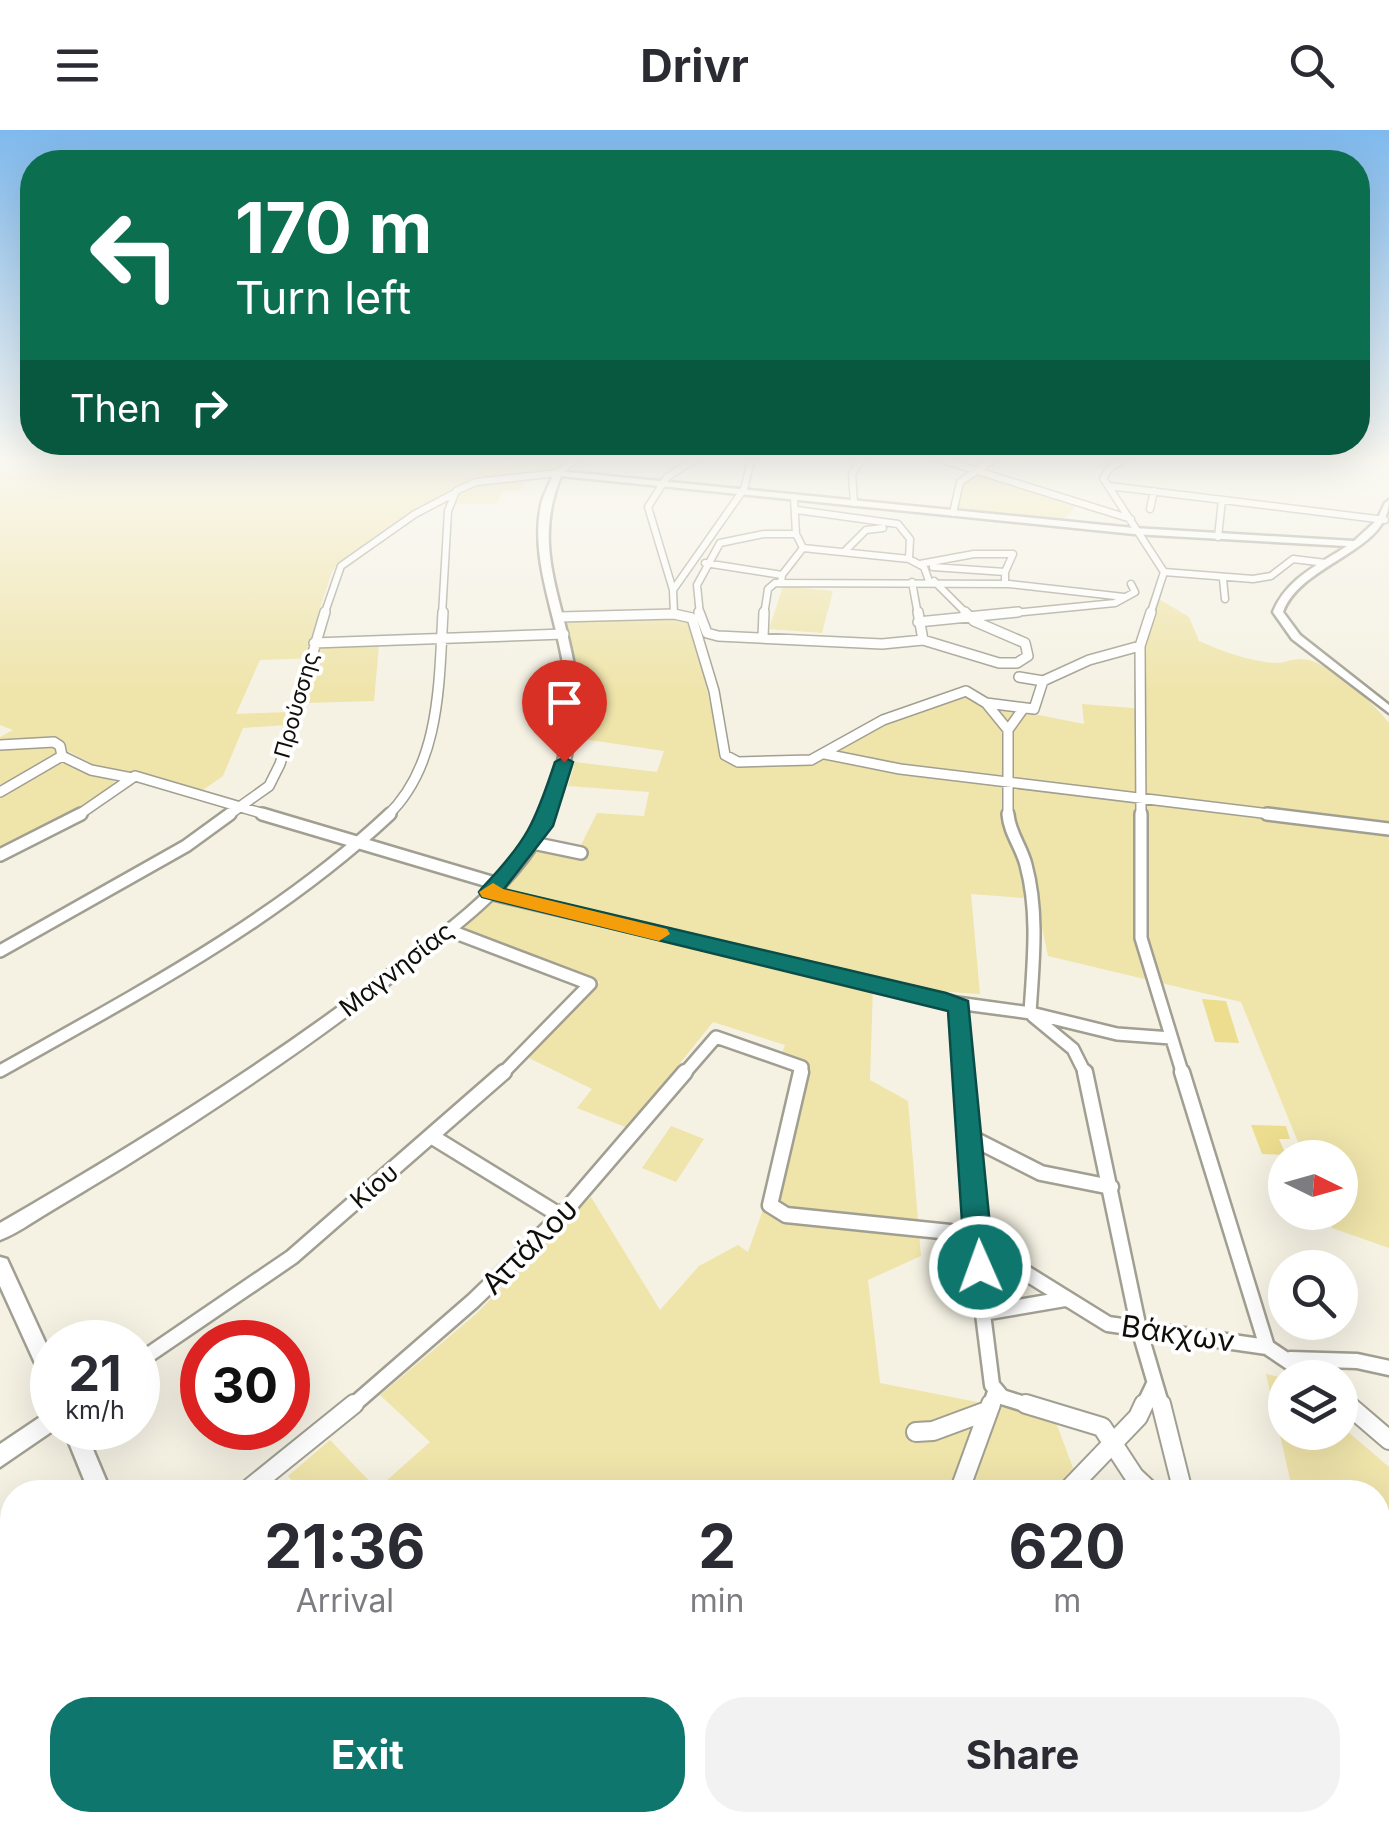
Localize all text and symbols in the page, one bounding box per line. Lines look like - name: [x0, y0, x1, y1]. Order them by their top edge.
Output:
- icon: menu: [50, 38, 105, 93]
- text: Drivr: [640, 38, 749, 93]
- icon: search: [1284, 38, 1339, 93]
- text: 170 m: [235, 185, 432, 270]
- icon: left: [70, 190, 200, 320]
- text: Turn left: [235, 270, 411, 325]
- icon: right: [182, 380, 237, 435]
- text: Then: [70, 385, 162, 431]
- street label: Προύσσης: [268, 649, 324, 761]
- pin: [522, 660, 607, 763]
- icon: arrive: [537, 675, 592, 730]
- street label: Μαγνησίας: [333, 915, 459, 1023]
- north arrow: [1268, 1140, 1358, 1230]
- map controls: [1268, 1140, 1358, 1450]
- street label: Κίου: [344, 1157, 404, 1215]
- street label: Αττάλου: [474, 1191, 584, 1301]
- position arrow: [928, 1215, 1032, 1319]
- button: search: [1268, 1250, 1358, 1340]
- street label: Βάκχων: [1119, 1307, 1237, 1359]
- speed limit sign: 30: [180, 1320, 310, 1450]
- text: 21: [68, 1343, 122, 1403]
- button: layers: [1268, 1360, 1358, 1450]
- text: km/h: [65, 1395, 125, 1425]
- text: 21:36: [264, 1510, 426, 1582]
- text: 2: [698, 1510, 736, 1582]
- text: 620: [1009, 1510, 1126, 1582]
- text: Arrival: [296, 1581, 394, 1620]
- text: min: [690, 1581, 744, 1620]
- text: m: [1053, 1581, 1081, 1620]
- button: Exit: [50, 1697, 685, 1812]
- button: Share: [705, 1697, 1340, 1812]

